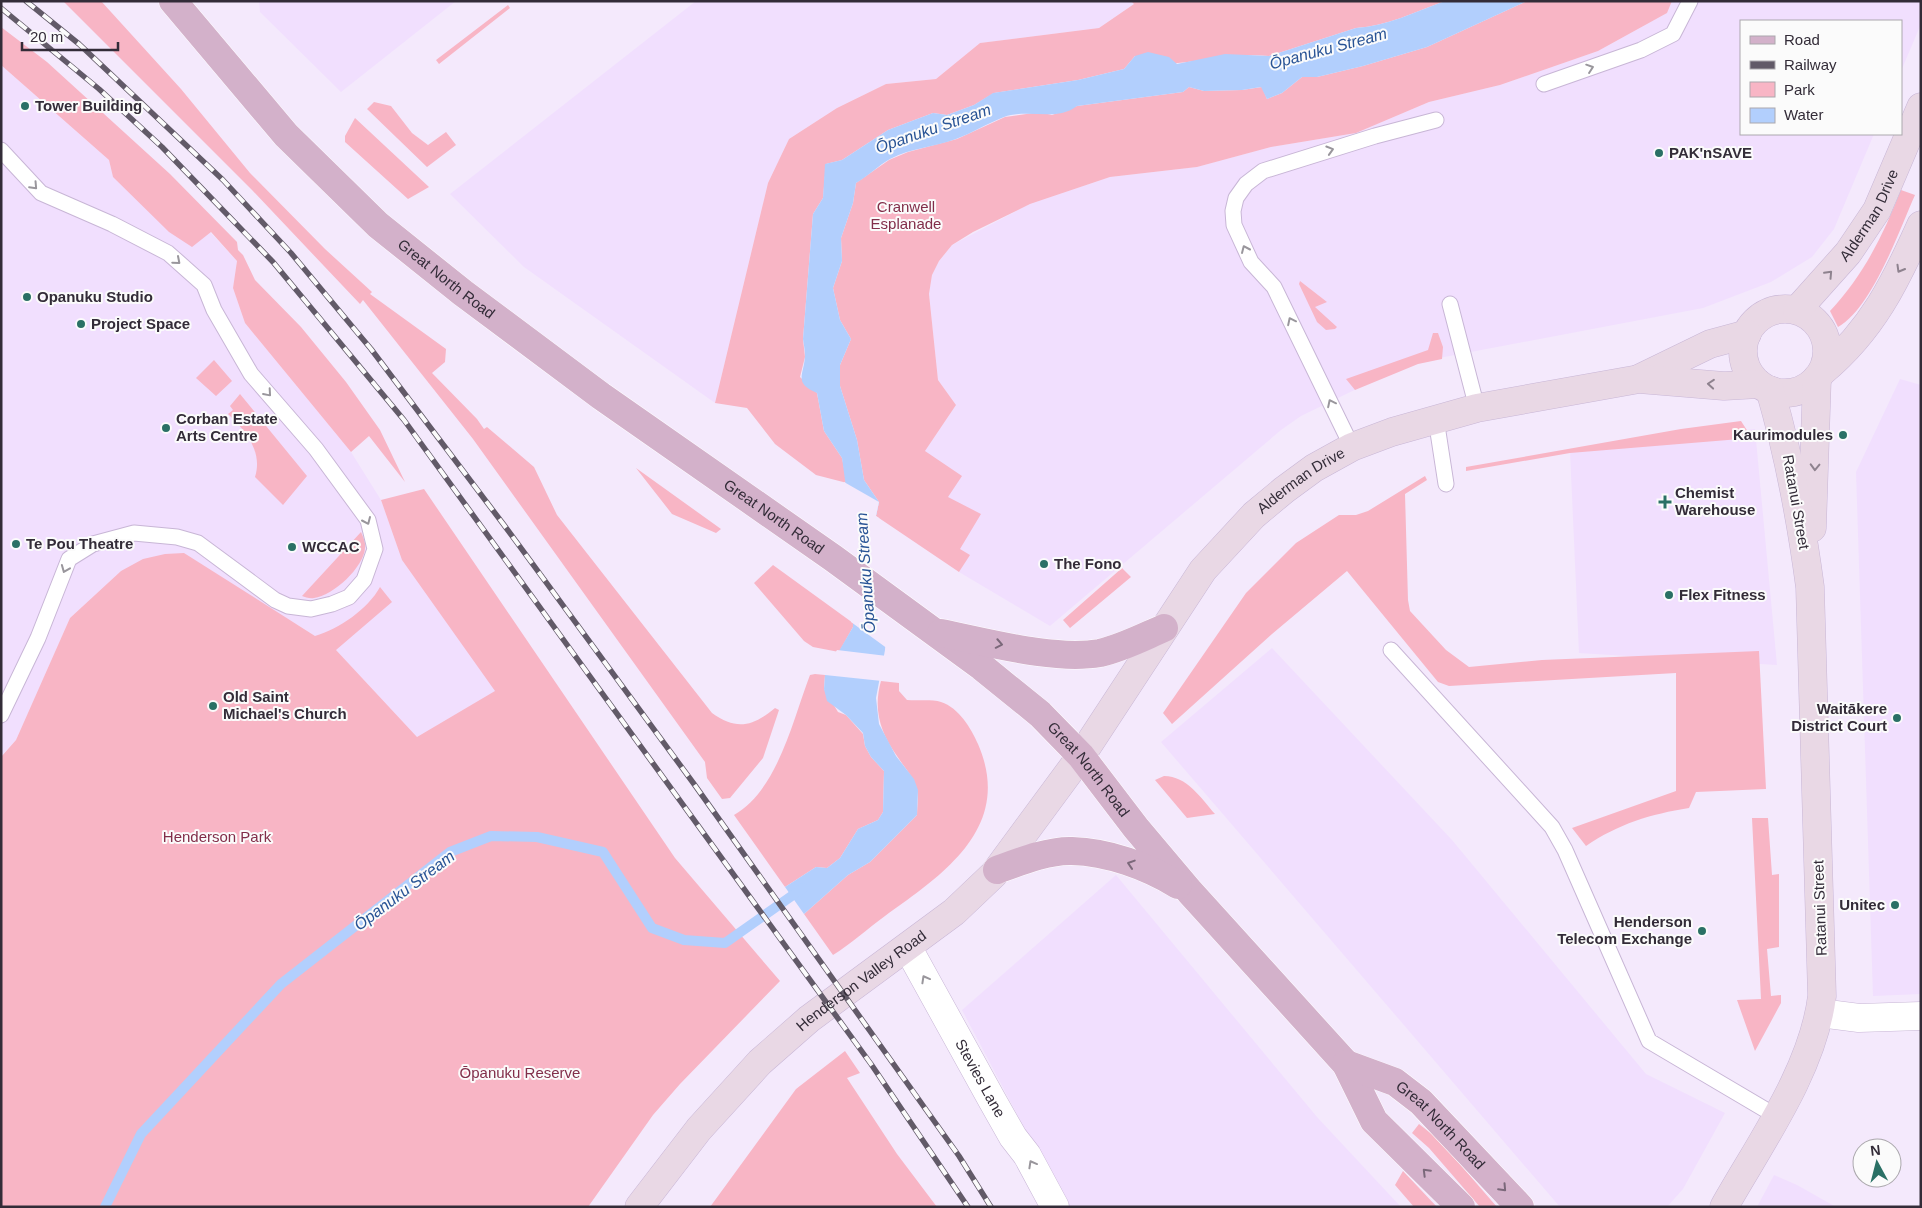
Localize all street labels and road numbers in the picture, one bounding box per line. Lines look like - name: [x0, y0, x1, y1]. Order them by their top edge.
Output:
- street label: Alderman Drive: [1836, 167, 1901, 264]
- street label: Great North Road: [395, 235, 498, 322]
- street label: Alderman Drive: [1253, 444, 1347, 517]
- street label: Ratanui Street: [1780, 453, 1813, 551]
- street label: Great North Road: [721, 475, 828, 557]
- street label: Great North Road: [1044, 718, 1133, 820]
- street label: Ratanui Street: [1809, 859, 1830, 956]
- street label: Henderson Valley Road: [793, 927, 929, 1034]
- street label: Stevies Lane: [952, 1036, 1009, 1120]
- street label: Great North Road: [1393, 1077, 1489, 1172]

